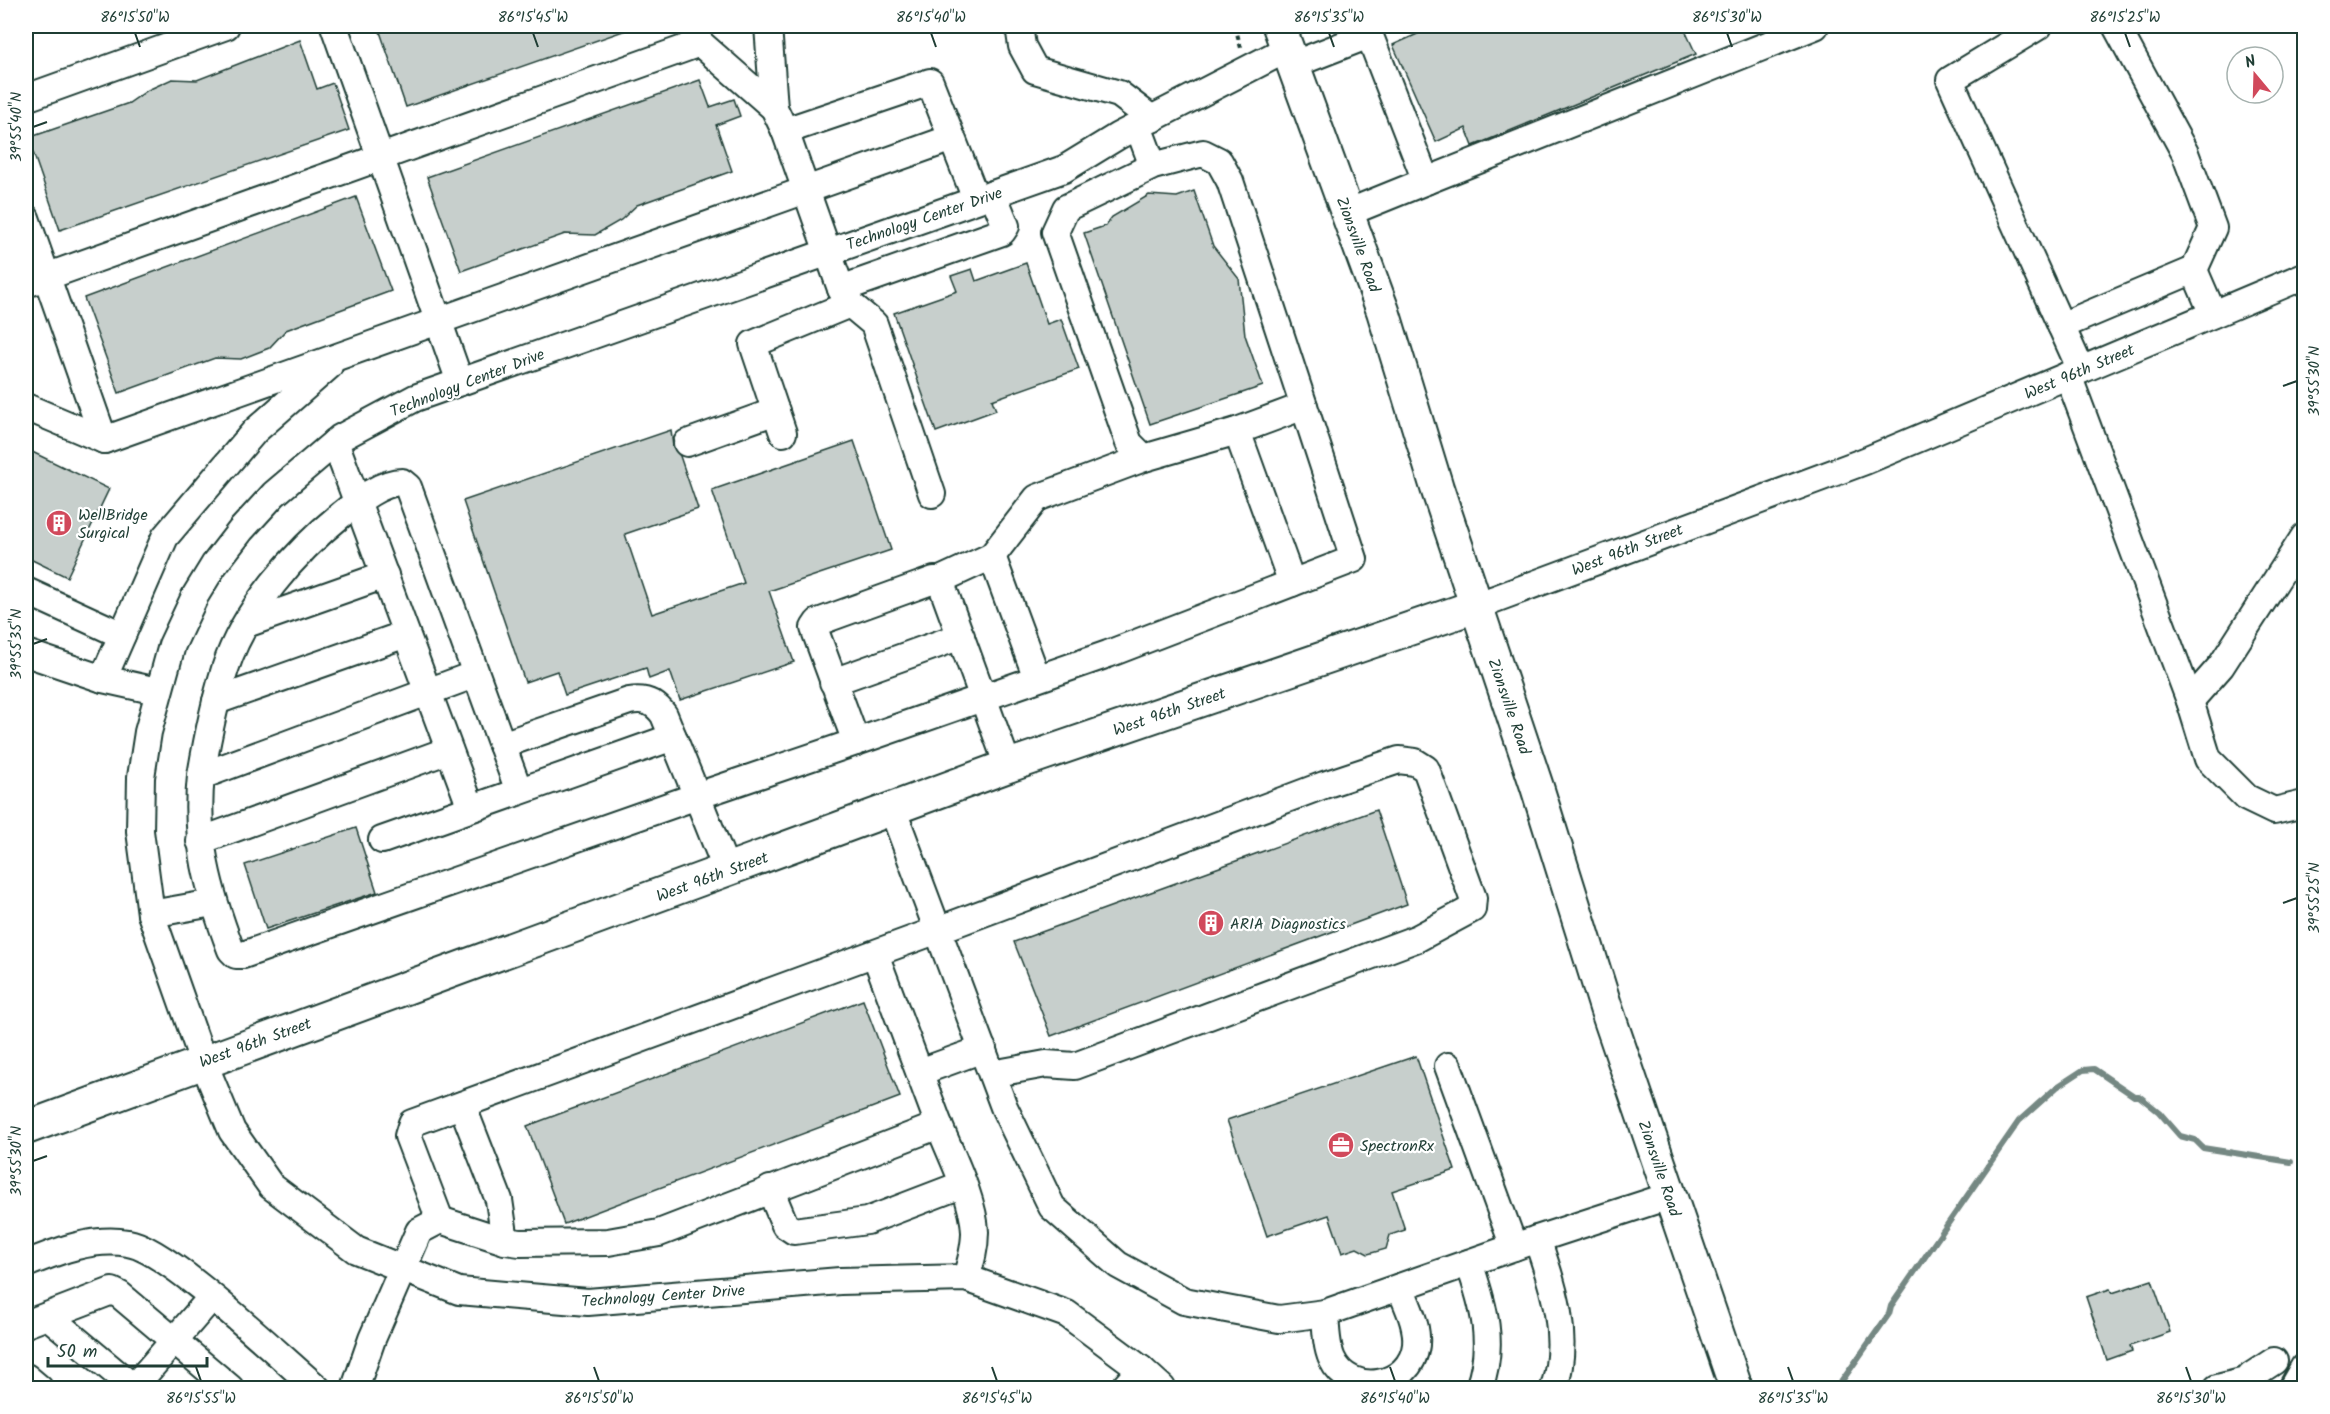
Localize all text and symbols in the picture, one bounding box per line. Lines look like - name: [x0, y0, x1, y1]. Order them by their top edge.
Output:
- text: 86°15'50"W: [100, 6, 170, 30]
- text: 86°15'45"W: [498, 6, 568, 30]
- text: 86°15'40"W: [896, 6, 966, 30]
- text: 86°15'35"W: [1294, 6, 1365, 30]
- text: 86°15'30"W: [1692, 6, 1762, 30]
- text: 86°15'25"W: [2090, 6, 2161, 30]
- north arrow: [2225, 45, 2285, 105]
- text: N: [2242, 49, 2259, 76]
- text: 39°55'40"N: [5, 92, 29, 162]
- street label: Technology Center Drive: [843, 181, 1006, 258]
- street label: Zionsville Road: [1329, 193, 1387, 297]
- street label: West 96th Street: [2021, 338, 2139, 407]
- street label: Technology Center Drive: [387, 342, 548, 424]
- text: 39°55'30"N: [2303, 346, 2327, 416]
- place label: WellBridge Surgical: [78, 503, 148, 546]
- building icon: WellBridge Surgical: [44, 508, 74, 538]
- street label: West 96th Street: [1568, 517, 1688, 583]
- text: 39°55'35"N: [5, 609, 29, 680]
- street label: Zionsville Road: [1480, 655, 1537, 759]
- street label: West 96th Street: [1110, 681, 1230, 743]
- street label: West 96th Street: [653, 845, 773, 909]
- text: 39°55'25"N: [2303, 862, 2327, 934]
- building icon: ARIA Diagnostics: [1196, 908, 1226, 938]
- place label: ARIA Diagnostics: [1230, 912, 1346, 937]
- street label: West 96th Street: [196, 1011, 316, 1075]
- street label: Zionsville Road: [1630, 1117, 1687, 1221]
- text: 39°55'30"N: [5, 1126, 29, 1196]
- office icon: SpectronRx: [1326, 1130, 1356, 1160]
- place label: SpectronRx: [1360, 1134, 1435, 1159]
- street label: Technology Center Drive: [581, 1278, 746, 1315]
- scale bar: [48, 1330, 207, 1368]
- text: 50 m: [57, 1338, 97, 1367]
- text: 86°15'55"W: [166, 1387, 236, 1411]
- text: 86°15'50"W: [564, 1387, 634, 1411]
- text: 86°15'45"W: [962, 1387, 1032, 1411]
- text: 86°15'40"W: [1360, 1387, 1430, 1411]
- text: 86°15'35"W: [1758, 1387, 1829, 1411]
- text: 86°15'30"W: [2156, 1387, 2226, 1411]

